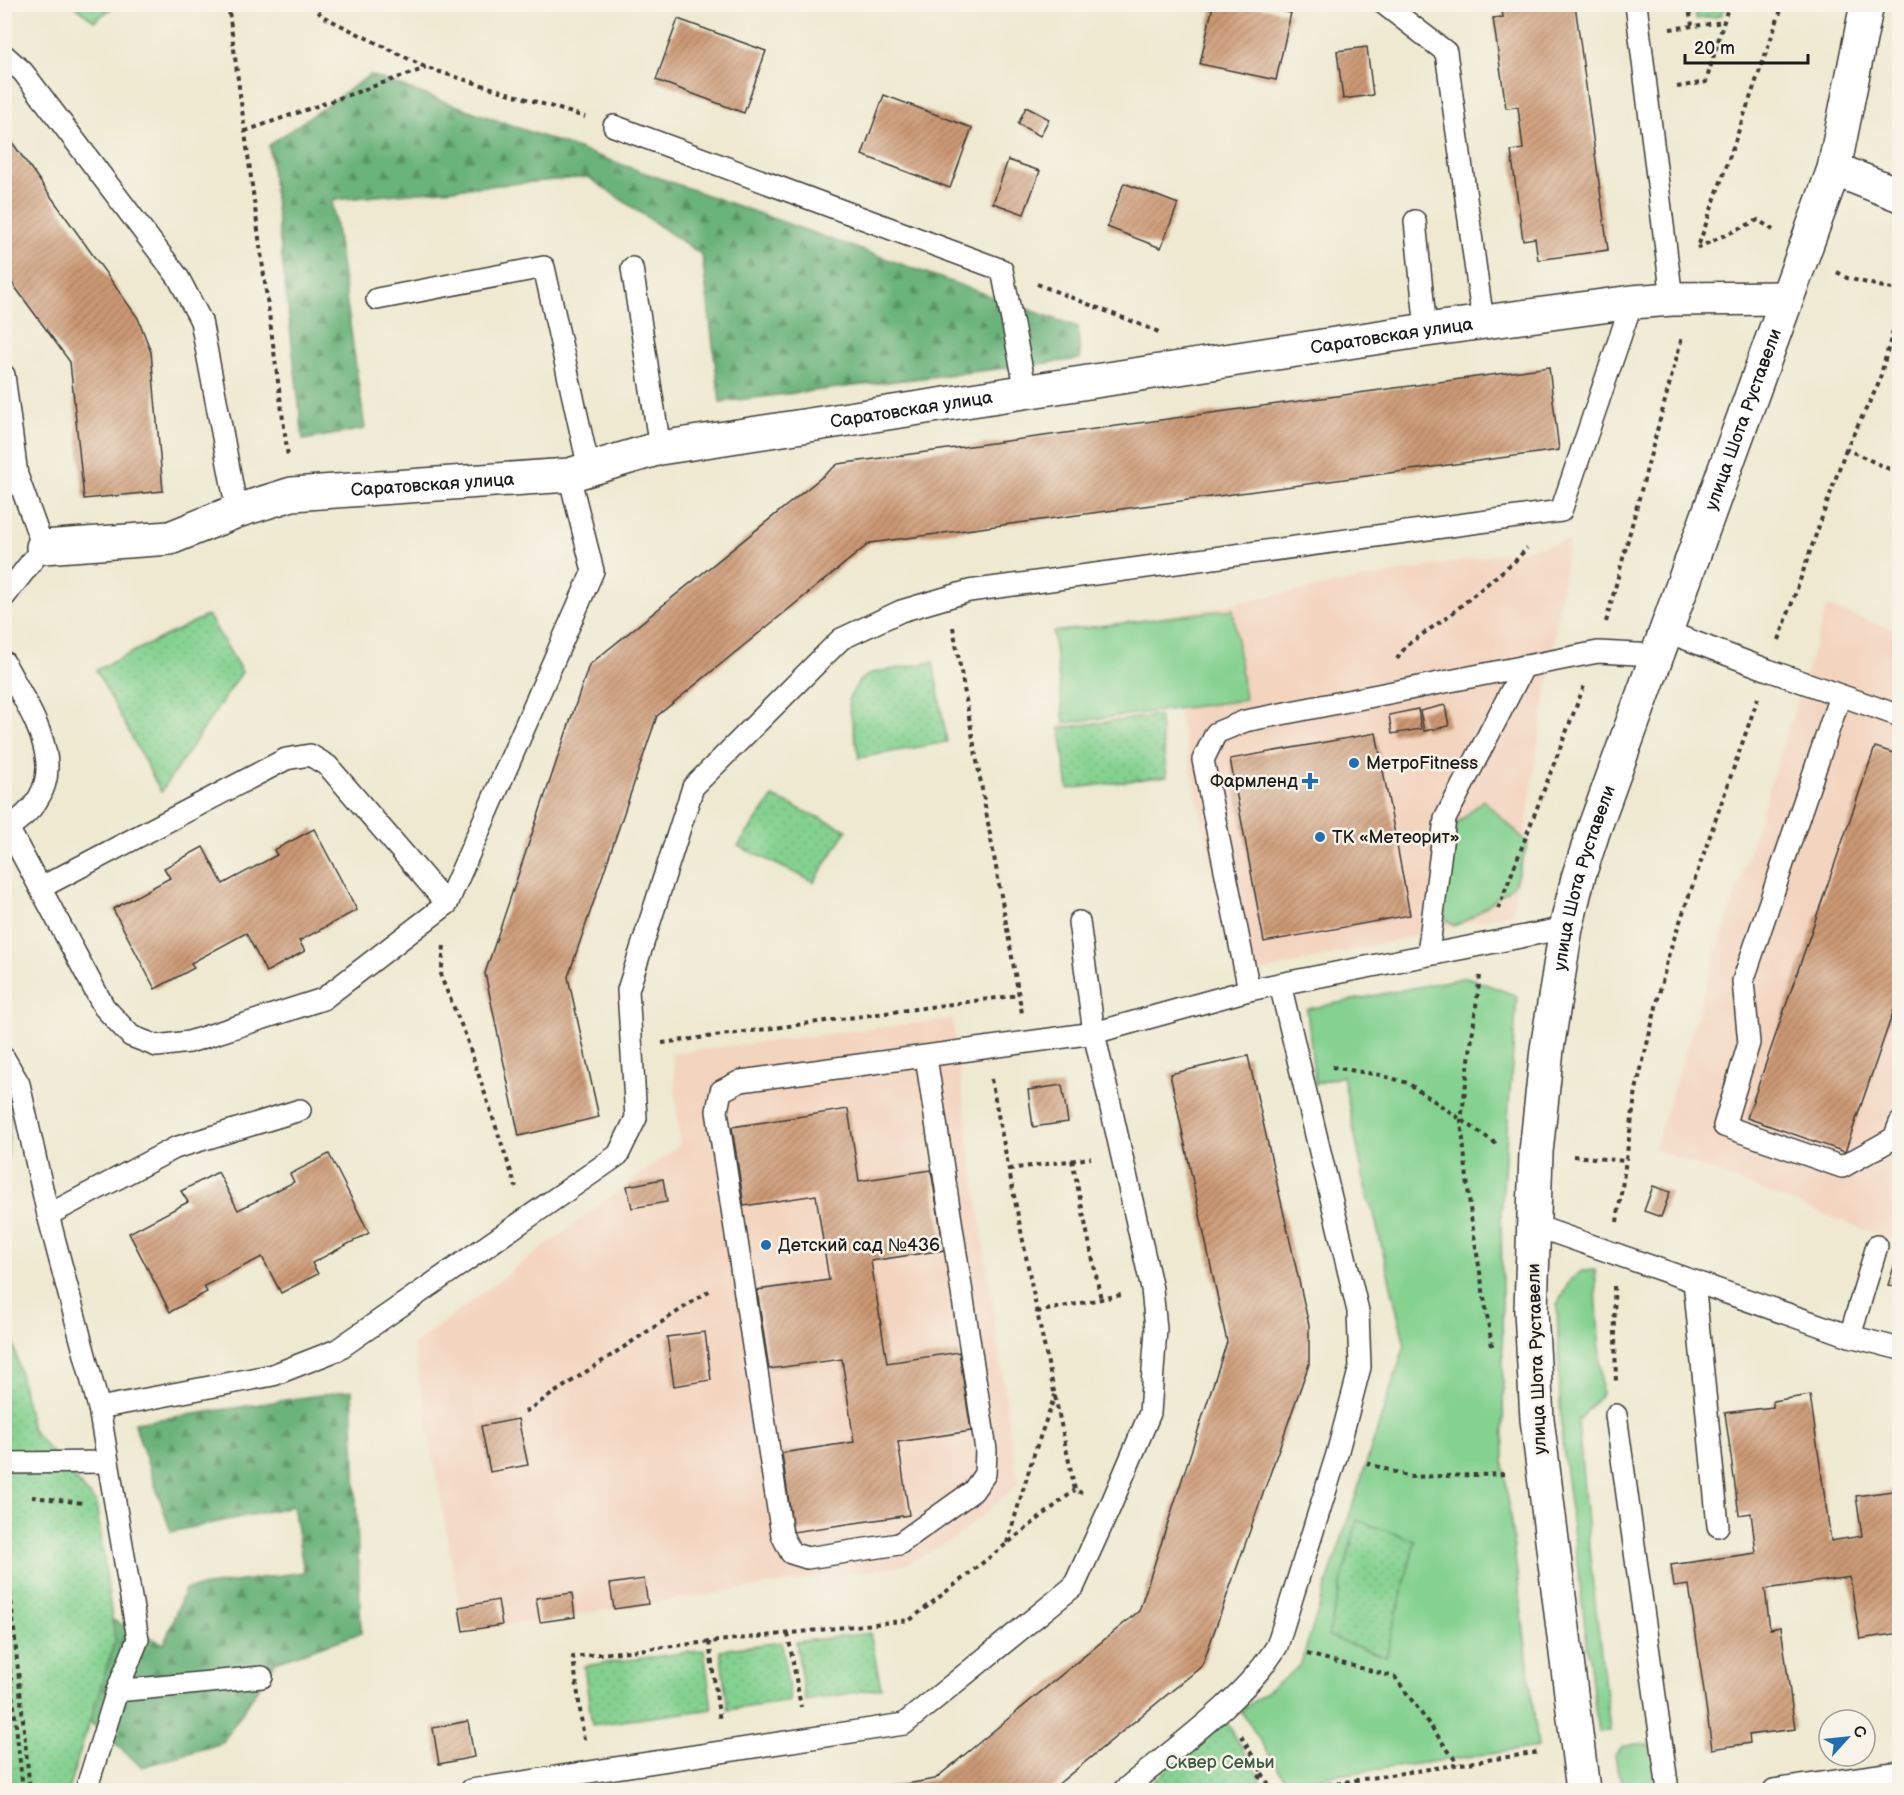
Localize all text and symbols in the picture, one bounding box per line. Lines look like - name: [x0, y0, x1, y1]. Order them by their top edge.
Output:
- scale bar: [1685, 27, 1808, 65]
- text: 20 m: [1694, 38, 1735, 59]
- street label: Саратовская улица: [1309, 313, 1475, 358]
- street label: улица Шота Руставели: [1700, 326, 1786, 513]
- street label: Саратовская улица: [829, 386, 994, 432]
- street label: Саратовская улица: [350, 468, 515, 500]
- place label: МетроFitness: [1366, 753, 1478, 774]
- marker: МетроFitness: [1347, 756, 1361, 770]
- place label: Фармленд: [1210, 771, 1298, 792]
- marker: Фармленд: [1303, 774, 1317, 788]
- street label: улица Шота Руставели: [1549, 782, 1619, 972]
- place label: ТК «Метеорит»: [1332, 827, 1460, 848]
- marker: ТК «Метеорит»: [1313, 830, 1327, 844]
- place label: Детский сад №436: [778, 1235, 940, 1256]
- marker: Детский сад №436: [759, 1238, 773, 1252]
- street label: улица Шота Руставели: [1523, 1263, 1551, 1455]
- north arrow: [1817, 1708, 1877, 1768]
- text: С: [1848, 1723, 1870, 1741]
- park label: Сквер Семьи: [1165, 1752, 1275, 1773]

